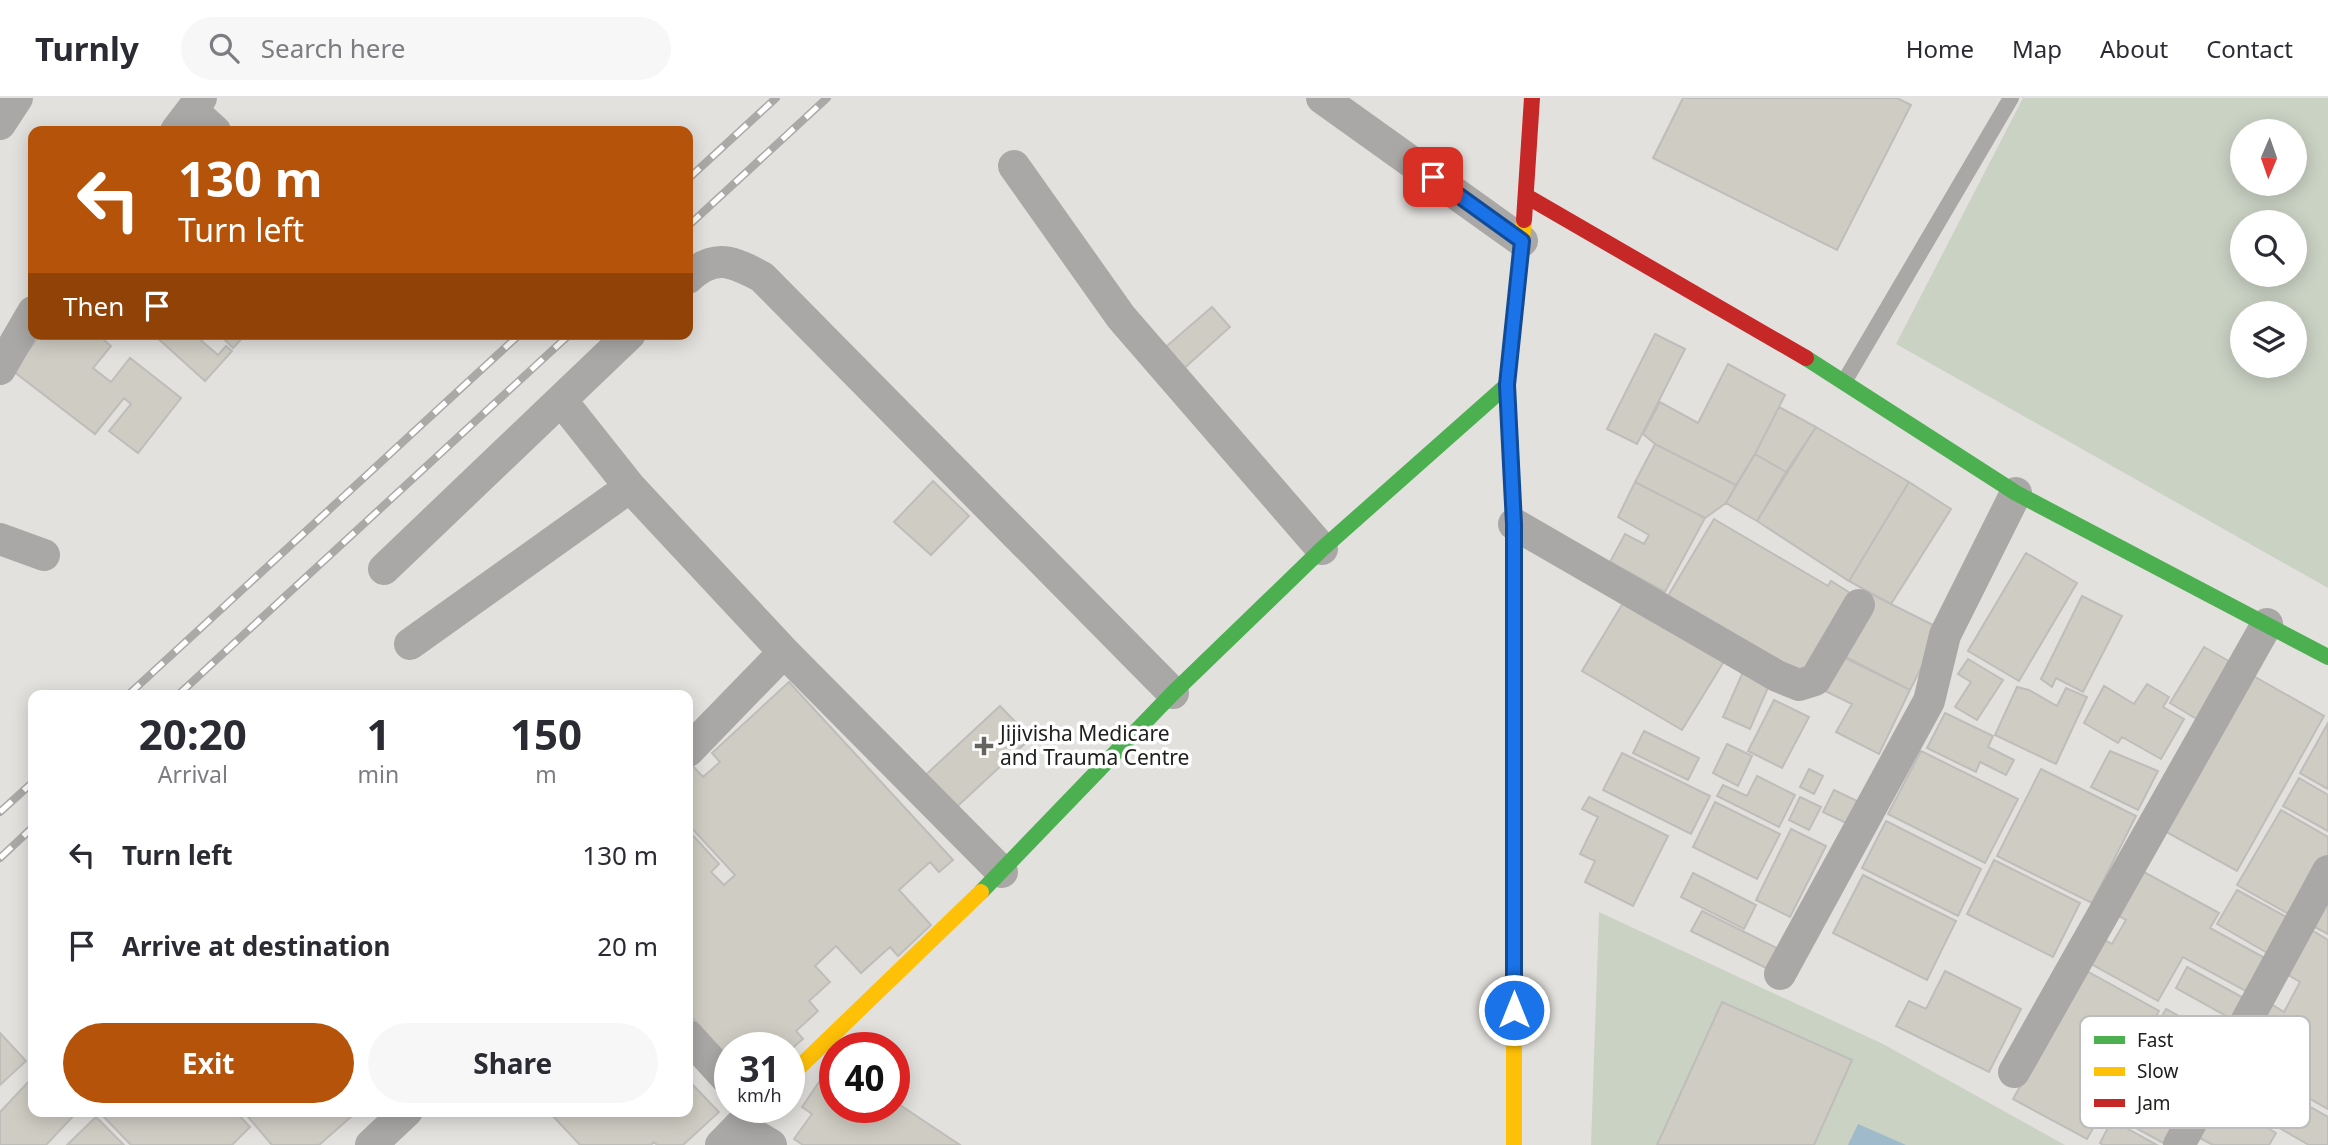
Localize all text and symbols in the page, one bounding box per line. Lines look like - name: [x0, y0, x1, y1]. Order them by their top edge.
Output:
- search box: [181, 17, 671, 80]
- text: Turnly: [35, 26, 139, 71]
- icon: search: [205, 29, 243, 67]
- text: Search here: [261, 30, 405, 66]
- text: Home: [1906, 32, 1974, 65]
- text: Map: [2012, 32, 2062, 65]
- text: About: [2100, 32, 2168, 65]
- text: Contact: [2206, 32, 2293, 65]
- north arrow: [2230, 119, 2306, 196]
- map controls: [2230, 119, 2307, 378]
- text: 130 m: [178, 145, 323, 211]
- pin: [1403, 147, 1463, 207]
- icon: left: [63, 154, 154, 245]
- icon: arrive: [1414, 158, 1452, 196]
- text: Turn left: [178, 208, 304, 251]
- button: search: [2230, 210, 2307, 287]
- icon: arrive: [138, 287, 176, 325]
- text: Then: [63, 288, 124, 324]
- button: layers: [2230, 301, 2307, 378]
- text: 20:20: [139, 705, 247, 762]
- text: 1: [366, 705, 390, 762]
- text: 150: [510, 705, 582, 762]
- place label: Jijivisha Medicare and Trauma Centre: [998, 719, 1189, 771]
- marker: Jijivisha Medicare and Trauma Centre: [974, 736, 994, 756]
- text: Arrival: [158, 758, 228, 790]
- text: min: [358, 758, 399, 790]
- text: m: [535, 758, 557, 790]
- icon: left: [63, 836, 101, 874]
- text: Turn left: [122, 837, 233, 873]
- text: 130 m: [582, 837, 658, 873]
- icon: arrive: [63, 927, 101, 965]
- text: Arrive at destination: [122, 928, 391, 964]
- text: 20 m: [597, 928, 658, 964]
- position arrow: [1477, 973, 1551, 1047]
- legend: [2080, 1016, 2310, 1128]
- button: Exit: [63, 1023, 354, 1103]
- button: Share: [368, 1023, 658, 1103]
- text: Fast: [2137, 1027, 2174, 1053]
- speed limit sign: 40: [819, 1032, 910, 1123]
- text: 31: [739, 1045, 780, 1092]
- text: Slow: [2137, 1058, 2178, 1084]
- text: km/h: [737, 1083, 782, 1107]
- text: Jam: [2135, 1090, 2171, 1116]

